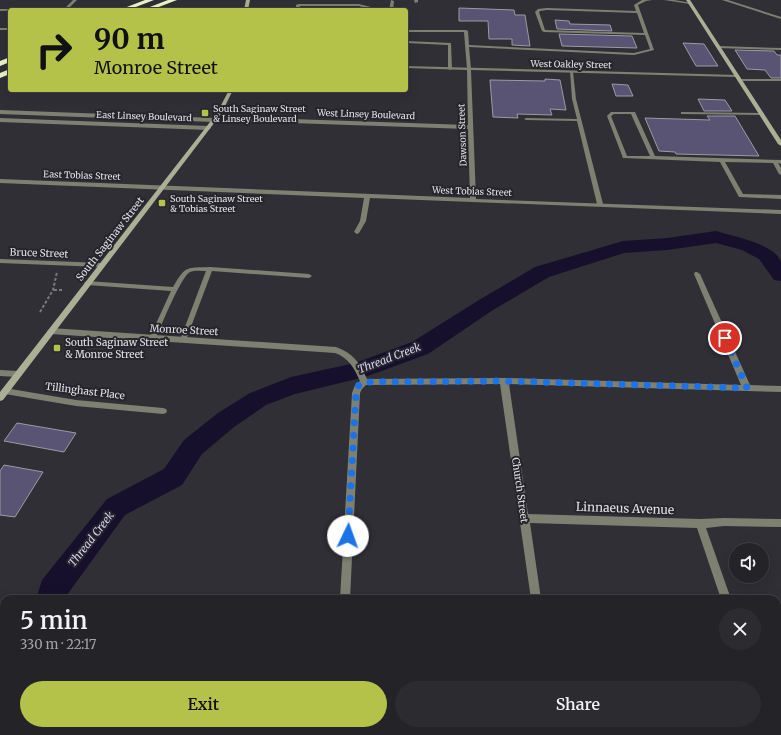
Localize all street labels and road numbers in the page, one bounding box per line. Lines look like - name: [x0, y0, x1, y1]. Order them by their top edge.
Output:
- street label: West Oakley Street: [529, 58, 612, 70]
- street label: Dawson Street: [455, 103, 469, 167]
- street label: West Linsey Boulevard: [316, 107, 416, 121]
- street label: East Linsey Boulevard: [96, 109, 193, 123]
- street label: East Tobias Street: [43, 168, 121, 182]
- street label: West Tobias Street: [431, 184, 513, 198]
- street label: South Saginaw Street: [73, 194, 147, 284]
- street label: Bruce Street: [10, 245, 69, 261]
- street label: Monroe Street: [149, 322, 219, 338]
- street label: Tillinghast Place: [44, 380, 126, 402]
- street label: Church Street: [509, 457, 531, 524]
- street label: Linnaeus Avenue: [576, 499, 674, 517]

